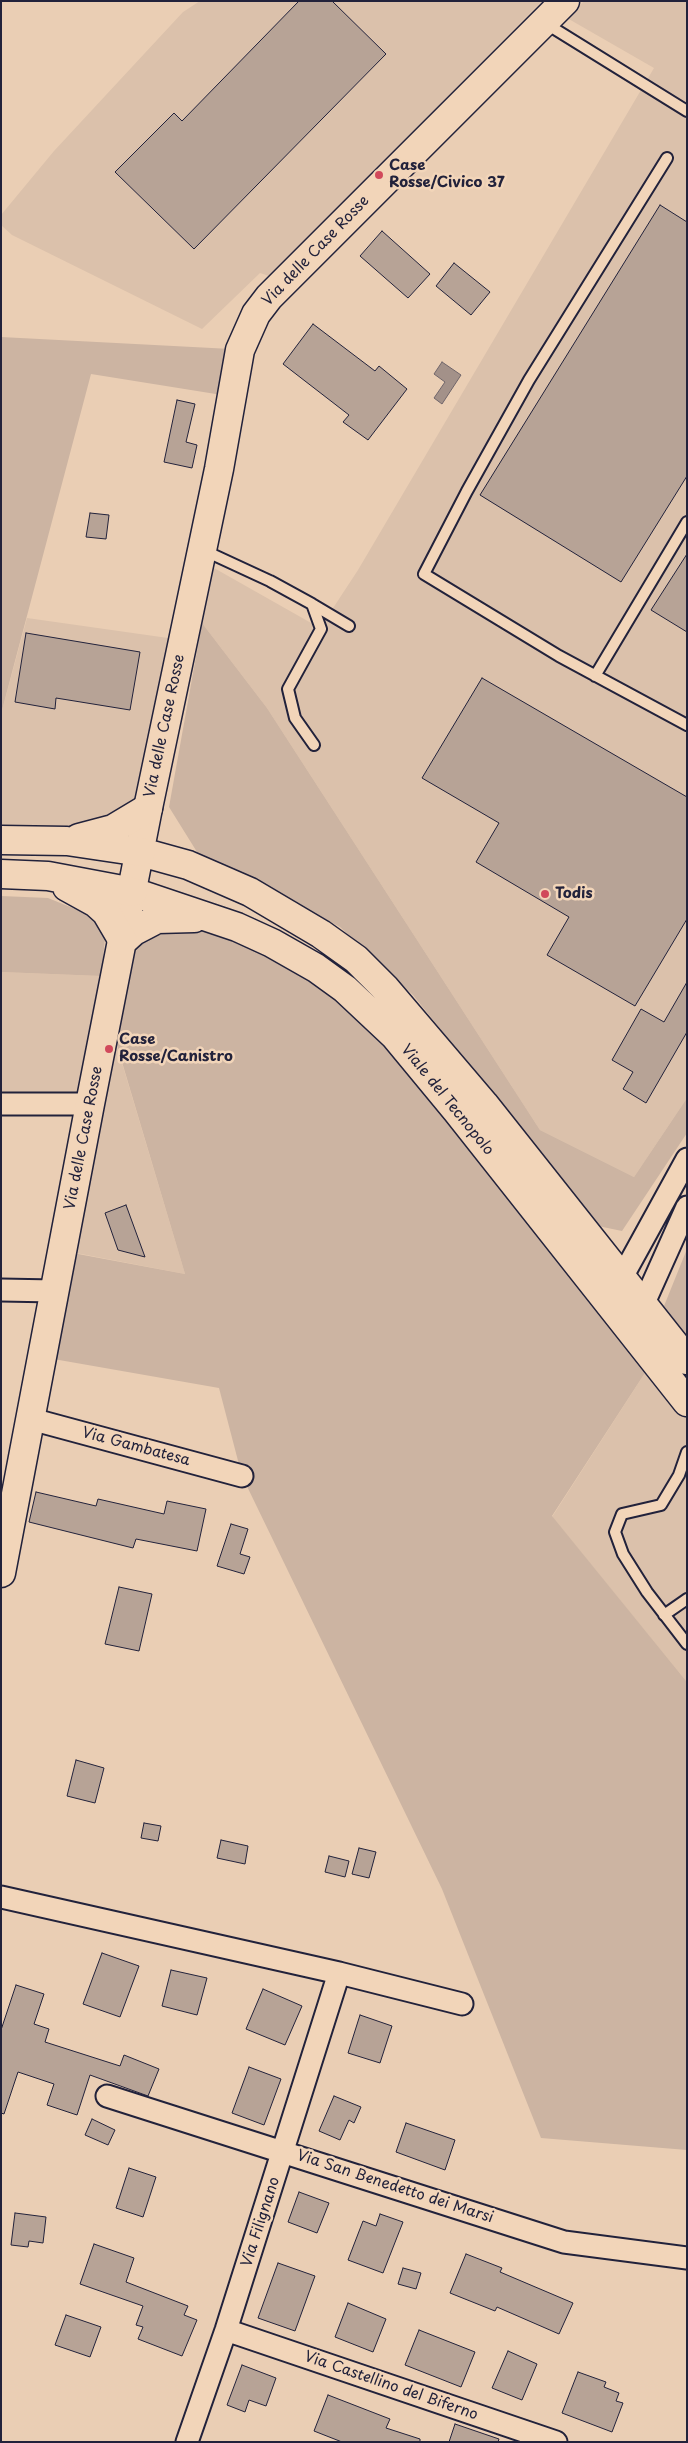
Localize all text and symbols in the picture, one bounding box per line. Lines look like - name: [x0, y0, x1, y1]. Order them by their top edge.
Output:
- place label: Case Rosse/Civico 37: [389, 157, 505, 192]
- marker: Case Rosse/Civico 37: [373, 169, 385, 181]
- street label: Via delle Case Rosse: [259, 192, 373, 310]
- street label: Via delle Case Rosse: [141, 653, 189, 799]
- place label: Todis: [555, 885, 593, 903]
- marker: Todis: [539, 888, 551, 900]
- place label: Case Rosse/Canistro: [119, 1031, 233, 1066]
- street label: Viale del Tecnopolo: [397, 1041, 497, 1159]
- marker: Case Rosse/Canistro: [103, 1043, 115, 1055]
- street label: Via delle Case Rosse: [61, 1065, 107, 1211]
- street label: Via Gambatesa: [80, 1424, 192, 1470]
- street label: Via San Benedetto dei Marsi: [294, 2147, 496, 2227]
- street label: Via Filignano: [238, 2175, 284, 2269]
- street label: Via Castellino del Biferno: [302, 2348, 480, 2424]

